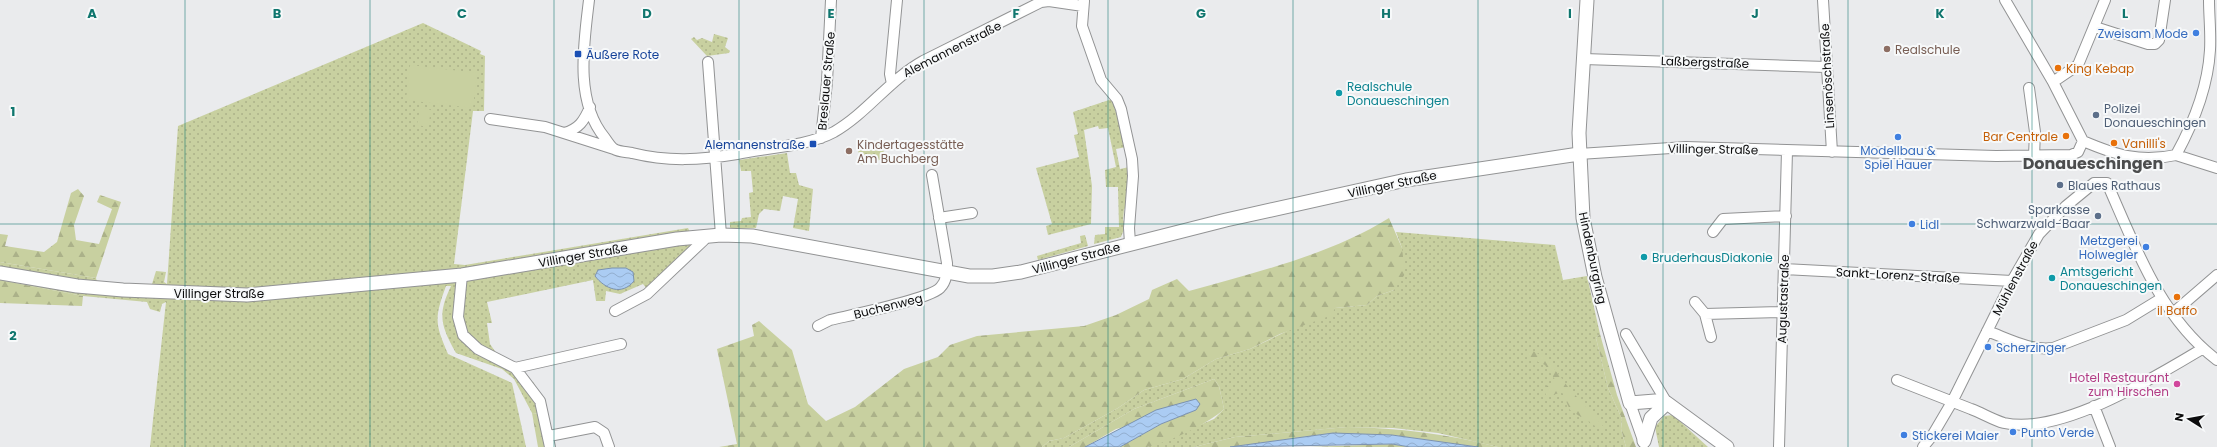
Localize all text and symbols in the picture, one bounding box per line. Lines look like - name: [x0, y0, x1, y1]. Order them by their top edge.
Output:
- text: A: [87, 4, 97, 23]
- text: B: [273, 4, 282, 23]
- text: C: [457, 4, 467, 23]
- text: D: [642, 4, 652, 23]
- text: E: [827, 4, 835, 23]
- text: F: [1012, 4, 1020, 23]
- text: G: [1196, 4, 1206, 23]
- text: H: [1381, 4, 1391, 23]
- text: I: [1568, 4, 1572, 23]
- text: J: [1751, 4, 1759, 23]
- text: K: [1935, 4, 1945, 23]
- text: L: [2122, 4, 2128, 23]
- street label: Alemannenstraße: [900, 17, 1004, 81]
- street label: Linsenöschstraße: [1816, 23, 1838, 129]
- place label: Zweisam Mode: [2098, 25, 2188, 42]
- marker: Zweisam Mode: [2191, 28, 2201, 38]
- street label: Breslauer Straße: [813, 31, 839, 131]
- place label: Realschule: [1895, 41, 1960, 58]
- marker: Realschule: [1882, 44, 1892, 54]
- place label: Äußere Rote: [586, 46, 659, 63]
- marker: Äußere Rote: [573, 49, 583, 59]
- street label: Laßbergstraße: [1661, 52, 1749, 72]
- place label: King Kebap: [2066, 60, 2134, 77]
- marker: King Kebap: [2053, 63, 2063, 73]
- place label: Realschule Donaueschingen: [1347, 78, 1449, 109]
- marker: Realschule Donaueschingen: [1334, 88, 1344, 98]
- place label: Polizei Donaueschingen: [2104, 100, 2206, 131]
- text: 1: [11, 102, 15, 121]
- marker: Polizei Donaueschingen: [2091, 110, 2101, 120]
- place label: Bar Centrale: [1983, 128, 2058, 145]
- marker: Bar Centrale: [2061, 131, 2071, 141]
- marker: Modellbau & Spiel Hauer: [1893, 132, 1903, 142]
- place label: Vanilli's: [2122, 135, 2166, 152]
- place label: Alemanenstraße: [704, 136, 805, 153]
- place label: Kindertagesstätte Am Buchberg: [857, 136, 964, 167]
- marker: Vanilli's: [2109, 138, 2119, 148]
- marker: Alemanenstraße: [808, 139, 818, 149]
- street label: Villinger Straße: [1668, 140, 1758, 158]
- place label: Modellbau & Spiel Hauer: [1860, 142, 1936, 173]
- marker: Kindertagesstätte Am Buchberg: [844, 146, 854, 156]
- district label: Donaueschingen: [2023, 152, 2163, 175]
- street label: Villinger Straße: [1346, 166, 1438, 202]
- place label: Blaues Rathaus: [2068, 177, 2161, 194]
- marker: Blaues Rathaus: [2055, 180, 2065, 190]
- place label: Sparkasse Schwarzwald-Baar: [1976, 201, 2091, 232]
- street label: Hindenburgring: [1575, 210, 1611, 306]
- marker: Sparkasse Schwarzwald-Baar: [2093, 211, 2103, 221]
- place label: Lidl: [1920, 216, 1939, 233]
- marker: Lidl: [1907, 219, 1917, 229]
- place label: Metzgerei Holwegler: [2079, 232, 2139, 263]
- street label: Villinger Straße: [1030, 238, 1122, 278]
- street label: Mühlenstraße: [1988, 238, 2042, 318]
- street label: Villinger Straße: [537, 239, 629, 271]
- marker: Metzgerei Holwegler: [2141, 242, 2151, 252]
- place label: BruderhausDiakonie: [1652, 249, 1773, 266]
- marker: BruderhausDiakonie: [1639, 252, 1649, 262]
- street label: Augustastraße: [1773, 254, 1793, 344]
- street label: Sankt-Lorenz-Straße: [1836, 263, 1960, 287]
- place label: Amtsgericht Donaueschingen: [2060, 263, 2162, 294]
- marker: Amtsgericht Donaueschingen: [2047, 273, 2057, 283]
- street label: Villinger Straße: [174, 285, 264, 302]
- street label: Buchenweg: [852, 289, 924, 323]
- marker: il Baffo: [2172, 292, 2182, 302]
- place label: il Baffo: [2157, 302, 2197, 319]
- text: 2: [9, 326, 17, 345]
- place label: Scherzinger: [1996, 339, 2067, 356]
- marker: Scherzinger: [1983, 342, 1993, 352]
- place label: Hotel Restaurant zum Hirschen: [2069, 369, 2169, 400]
- marker: Hotel Restaurant zum Hirschen: [2172, 379, 2182, 389]
- north arrow: [2169, 399, 2209, 439]
- text: N: [2171, 412, 2188, 423]
- place label: Punto Verde: [2021, 424, 2094, 441]
- place label: Stickerei Maier: [1912, 427, 1999, 444]
- marker: Punto Verde: [2008, 427, 2018, 437]
- marker: Stickerei Maier: [1899, 430, 1909, 440]

